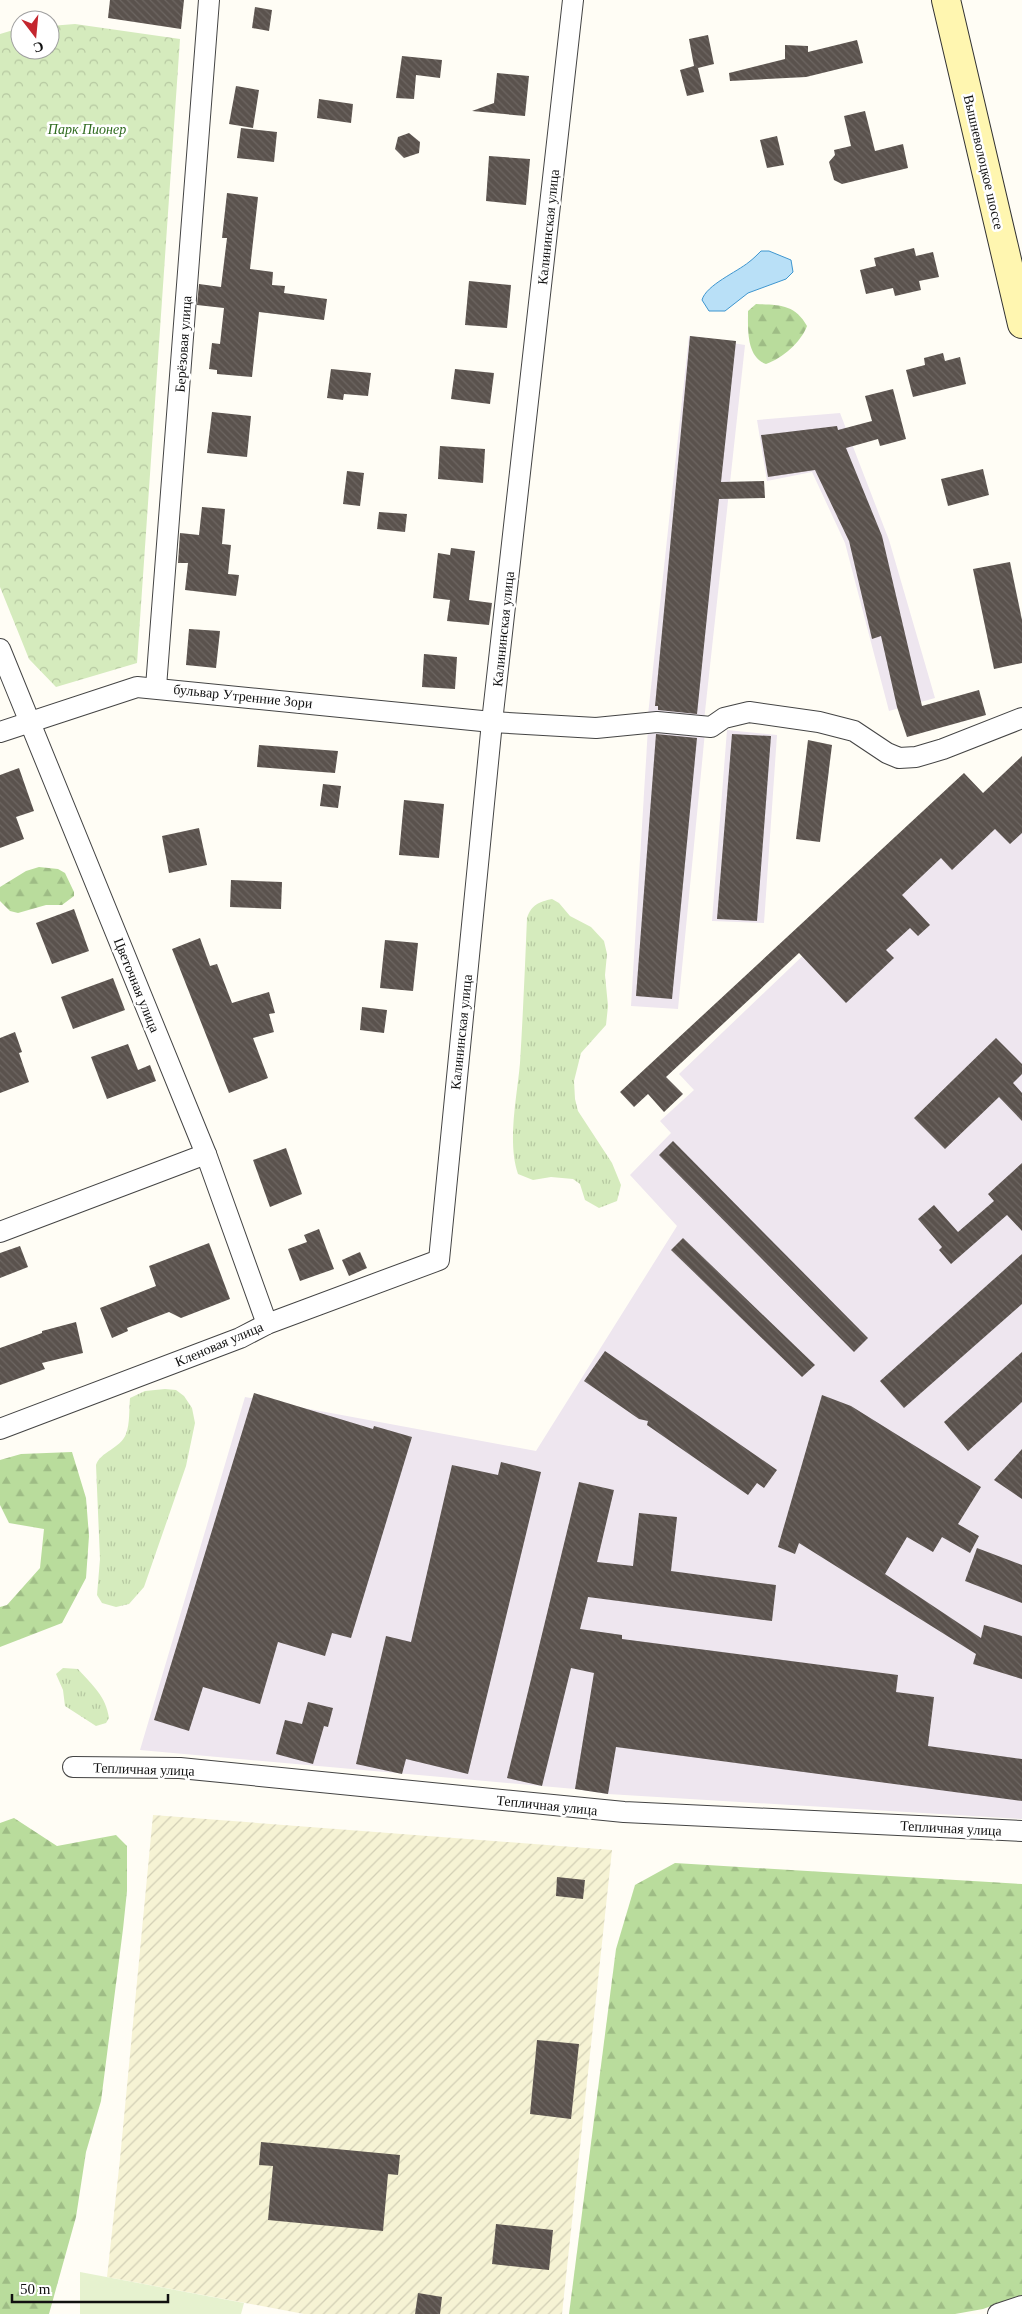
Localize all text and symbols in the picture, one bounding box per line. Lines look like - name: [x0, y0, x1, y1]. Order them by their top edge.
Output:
- north arrow: [10, 10, 60, 60]
- text: С: [32, 38, 45, 56]
- street label: Вышневолоцкое шоссе: [961, 93, 1006, 231]
- park label: Парк Пионер: [47, 122, 126, 137]
- street label: Калининская улица: [535, 168, 562, 286]
- street label: Берёзовая улица: [173, 294, 194, 393]
- street label: Калининская улица: [490, 570, 517, 688]
- street label: бульвар Утренние Зори: [173, 682, 314, 711]
- street label: Цветочная улица: [111, 936, 163, 1035]
- street label: Калининская улица: [448, 973, 475, 1091]
- street label: Кленовая улица: [173, 1319, 266, 1370]
- street label: Тепличная улица: [93, 1760, 196, 1779]
- street label: Тепличная улица: [496, 1793, 599, 1818]
- street label: Тепличная улица: [900, 1818, 1003, 1839]
- scale bar: [12, 2272, 169, 2304]
- text: 50 m: [20, 2281, 51, 2297]

